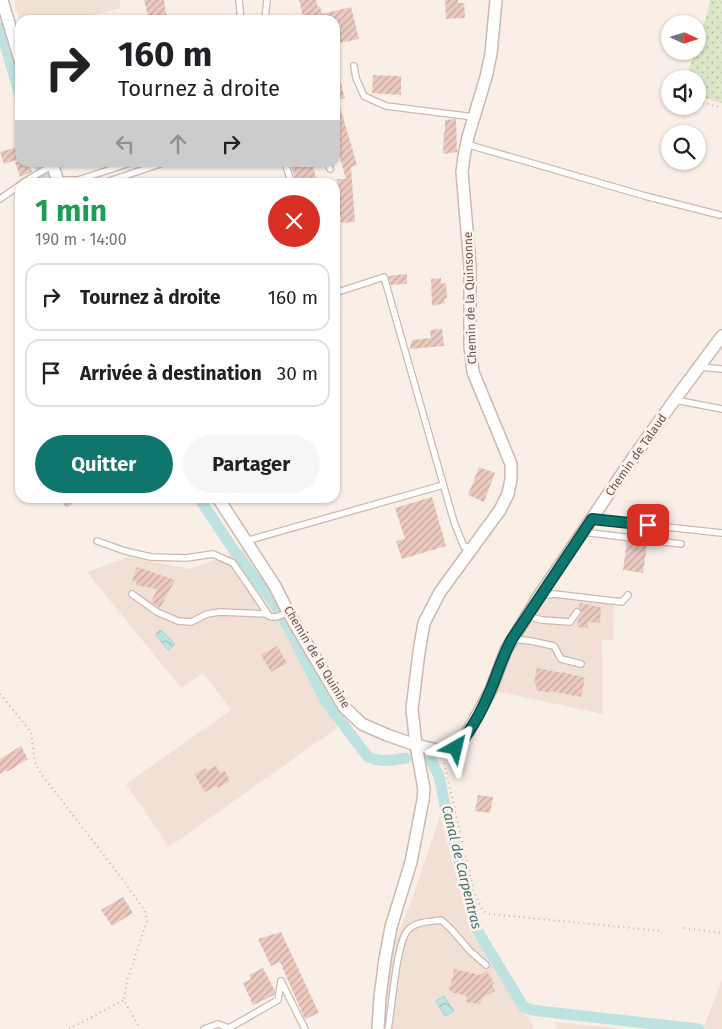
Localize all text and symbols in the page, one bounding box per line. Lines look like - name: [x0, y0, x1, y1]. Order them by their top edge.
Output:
- north arrow: [661, 15, 706, 60]
- map controls: [661, 15, 706, 170]
- text: 160 m: [118, 33, 212, 75]
- icon: right: [35, 35, 100, 100]
- button: sound: [661, 70, 706, 115]
- text: Tournez à droite: [118, 75, 280, 102]
- button: search: [661, 125, 706, 170]
- icon: left: [111, 130, 139, 158]
- icon: ahead: [164, 130, 192, 158]
- icon: right: [217, 130, 245, 158]
- text: 1 min: [35, 193, 107, 229]
- button: close: [268, 195, 320, 247]
- text: 190 m · 14:00: [35, 230, 127, 249]
- street label: Chemin de la Quinsonne: [461, 231, 479, 365]
- icon: right: [37, 283, 65, 311]
- text: Tournez à droite: [80, 286, 221, 309]
- text: 160 m: [268, 286, 318, 309]
- icon: arrive: [37, 359, 65, 387]
- text: Arrivée à destination: [80, 362, 262, 385]
- text: 30 m: [277, 362, 318, 385]
- street label: Chemin de Talaud: [602, 411, 670, 499]
- button: Quitter: [35, 435, 173, 493]
- button: Partager: [183, 435, 320, 493]
- pin: [627, 504, 669, 546]
- icon: arrive: [634, 511, 662, 539]
- street label: Chemin de la Quinine: [281, 603, 353, 711]
- position arrow: [429, 721, 481, 773]
- water label: Canal de Carpentras: [438, 804, 485, 931]

